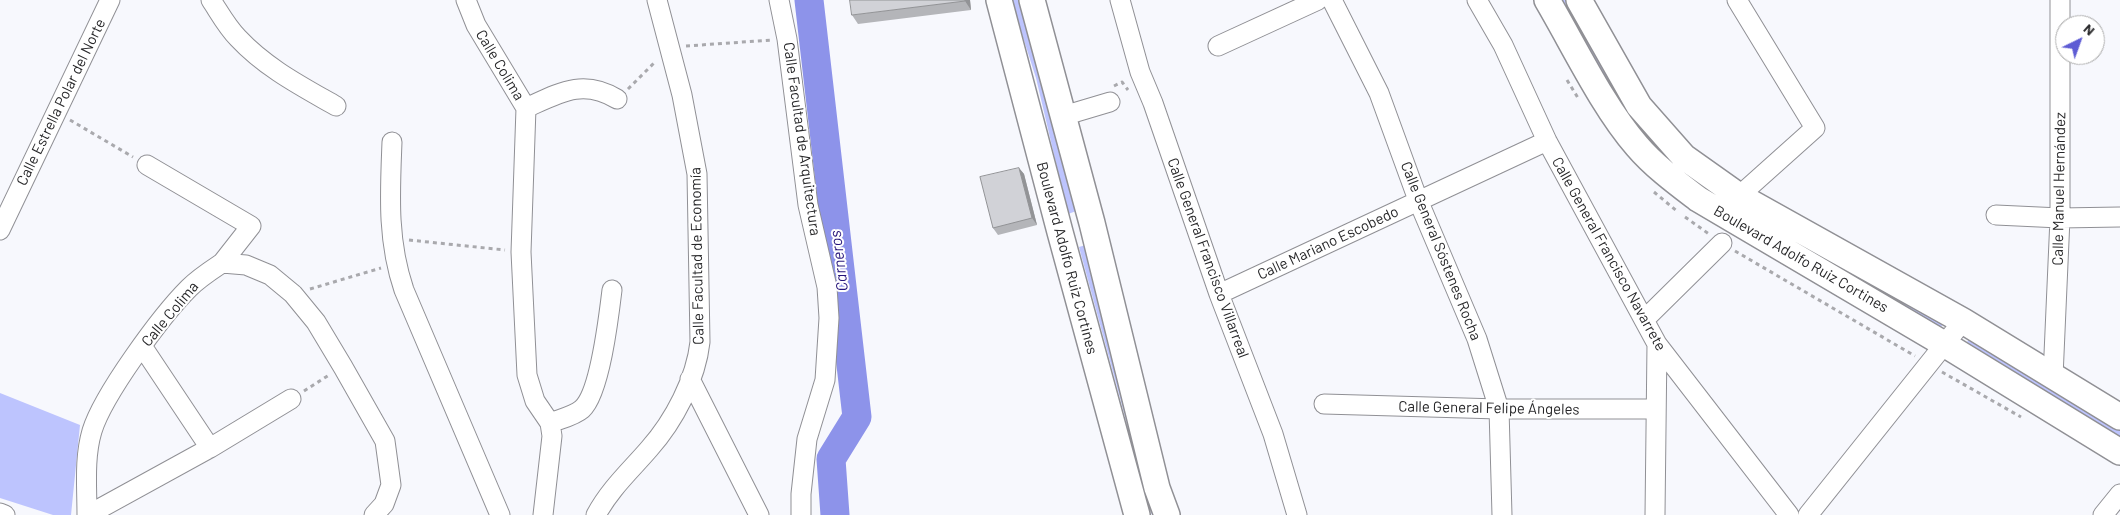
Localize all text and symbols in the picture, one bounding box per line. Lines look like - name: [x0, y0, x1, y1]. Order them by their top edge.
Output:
- north arrow: [2055, 15, 2105, 65]
- street label: Calle Estrella Polar del Norte: [13, 16, 109, 188]
- text: N: [2081, 20, 2099, 39]
- street label: Calle Colima: [472, 26, 528, 104]
- street label: Calle Facultad de Arquitectura: [780, 41, 824, 237]
- street label: Calle Manuel Hernández: [2049, 112, 2069, 266]
- street label: Calle General Francisco Navarrete: [1548, 154, 1670, 354]
- street label: Calle General Francisco Villarreal: [1163, 156, 1253, 360]
- street label: Calle General Sóstenes Rocha: [1397, 159, 1485, 343]
- street label: Boulevard Adolfo Ruiz Cortines: [1033, 160, 1101, 356]
- street label: Calle Facultad de Economía: [686, 167, 708, 345]
- street label: Calle Mariano Escobedo: [1255, 202, 1401, 284]
- street label: Boulevard Adolfo Ruiz Cortines: [1711, 202, 1891, 316]
- water label: Carneros: [826, 229, 852, 293]
- street label: Calle Colima: [138, 278, 202, 350]
- street label: Calle General Felipe Ángeles: [1398, 397, 1580, 419]

